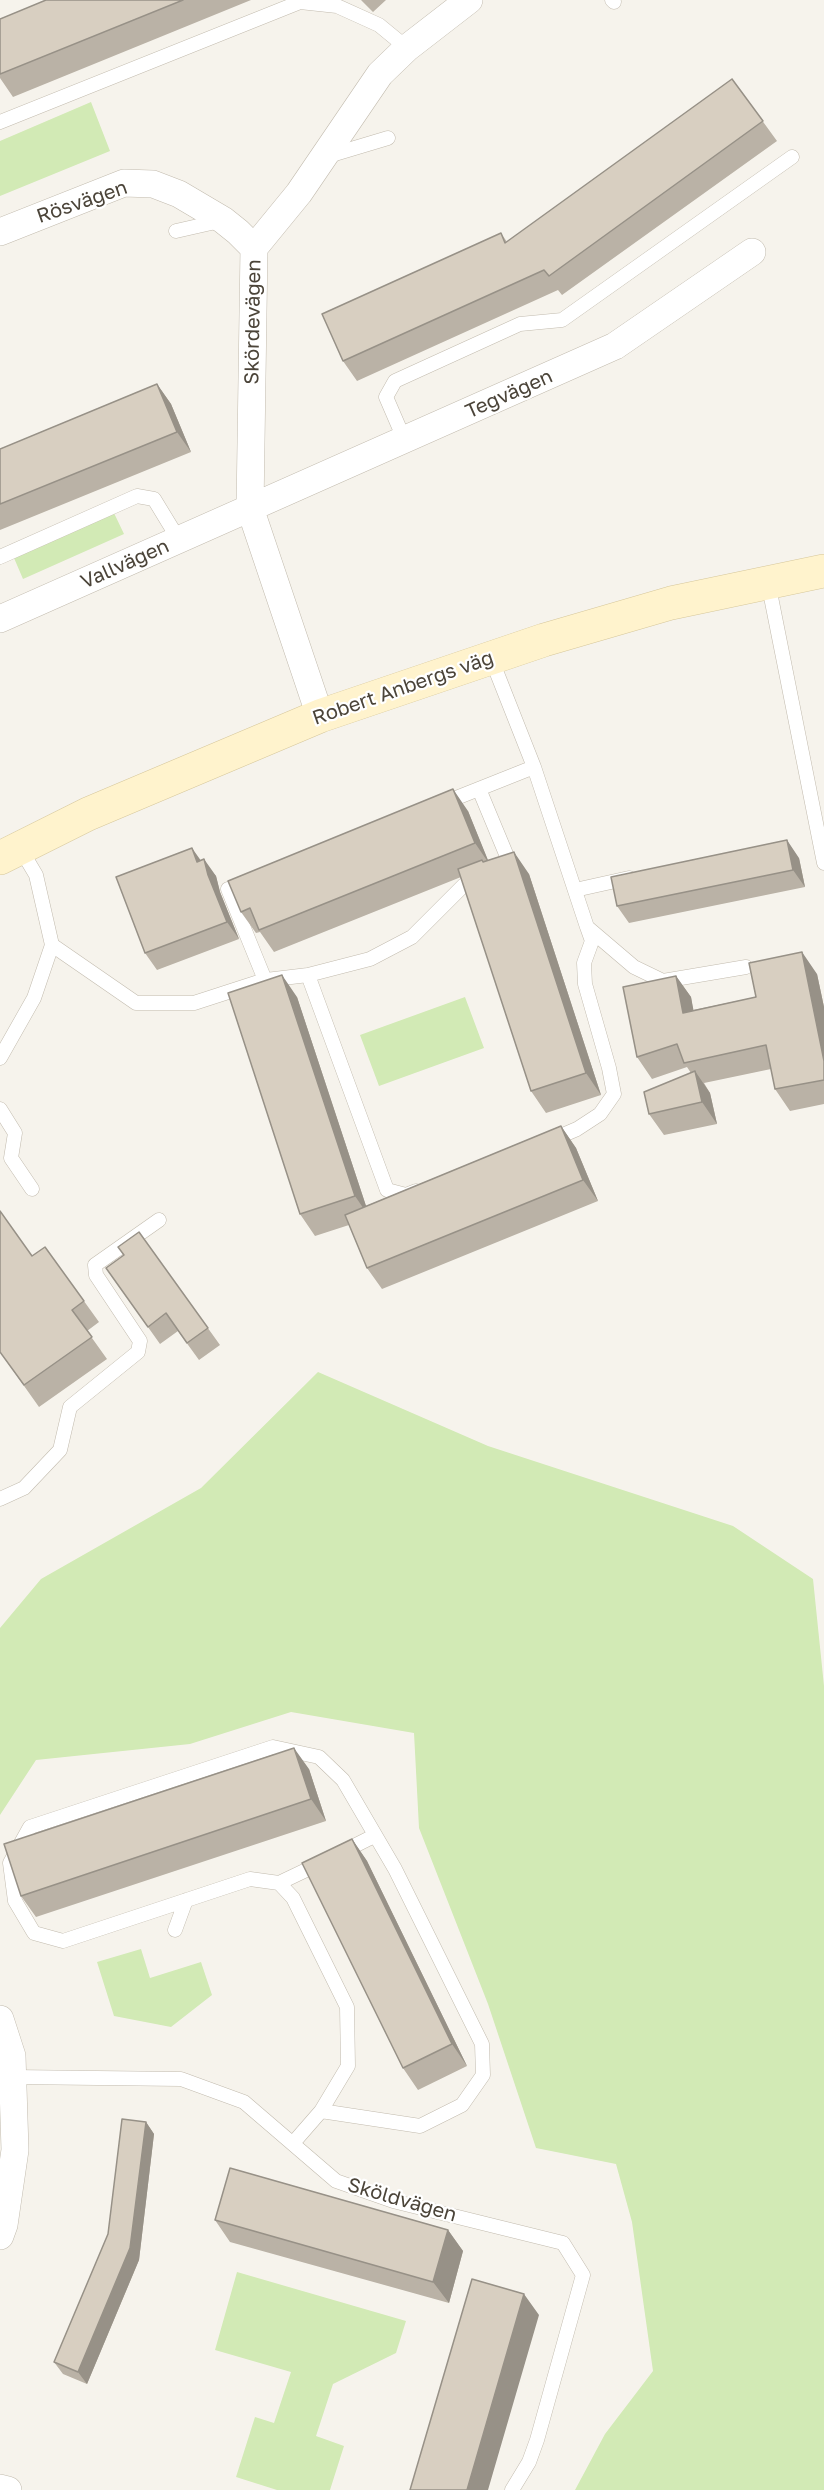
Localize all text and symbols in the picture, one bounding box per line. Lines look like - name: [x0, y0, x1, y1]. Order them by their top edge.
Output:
- street label: Rösvägen: [34, 175, 130, 229]
- street label: Skördevägen: [240, 259, 266, 385]
- street label: Tegvägen: [462, 364, 556, 424]
- street label: Vallvägen: [77, 534, 173, 594]
- street label: Robert Anbergs väg: [309, 646, 497, 730]
- street label: Sköldvägen: [345, 2173, 459, 2227]

